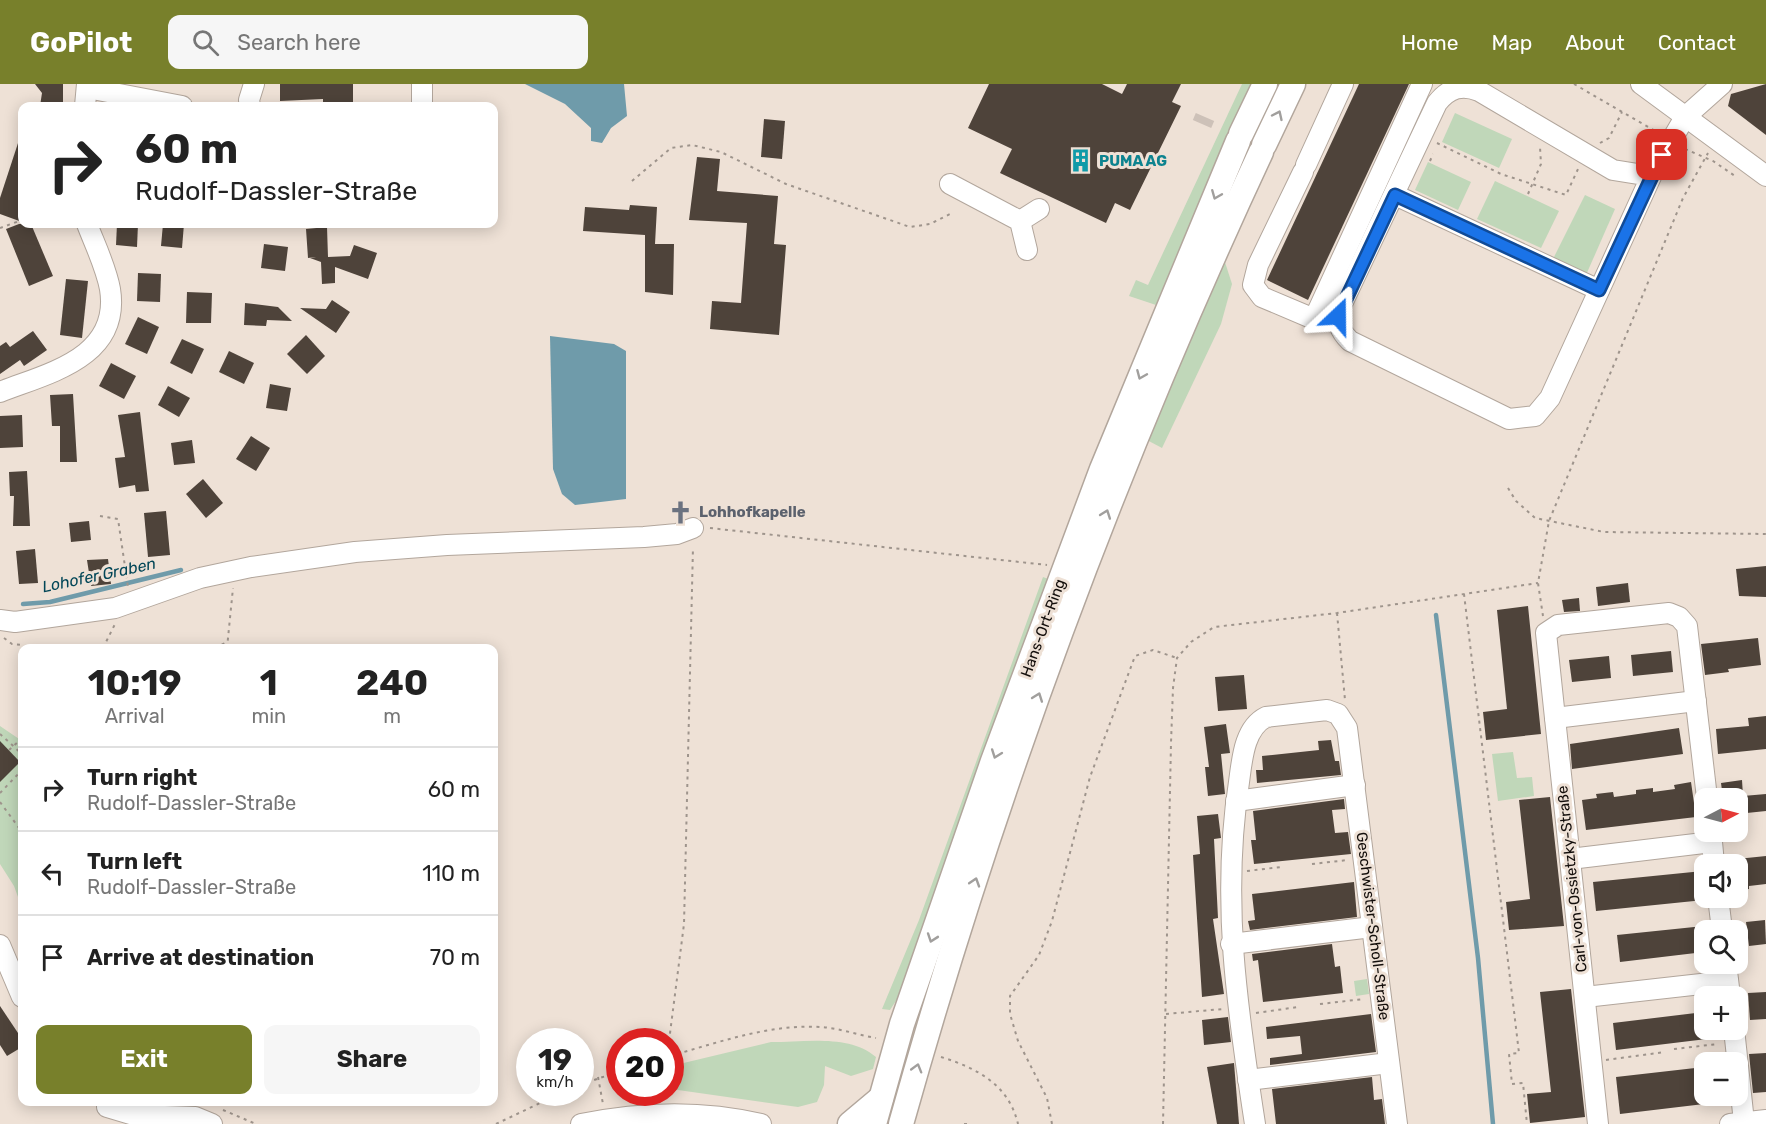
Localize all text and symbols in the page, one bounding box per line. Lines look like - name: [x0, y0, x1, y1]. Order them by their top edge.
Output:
- search box: [168, 15, 588, 69]
- text: GoPilot: [30, 26, 132, 59]
- icon: search: [189, 26, 222, 59]
- text: Search here: [237, 29, 361, 56]
- text: Home: [1401, 30, 1458, 55]
- text: Map: [1491, 30, 1532, 55]
- text: About: [1565, 30, 1625, 55]
- text: Contact: [1658, 30, 1736, 55]
- one-way arrow: [1271, 110, 1283, 121]
- text: 60 m: [135, 124, 238, 174]
- icon: right: [36, 126, 114, 204]
- pin: [1636, 129, 1687, 180]
- icon: arrive: [1645, 138, 1678, 171]
- building icon: PUMA AG: [1068, 148, 1094, 174]
- place label: PUMA AG: [1099, 152, 1167, 170]
- text: Rudolf-Dassler-Straße: [135, 175, 417, 207]
- one-way arrow: [1211, 189, 1223, 200]
- position arrow: [1306, 284, 1370, 348]
- one-way arrow: [1136, 369, 1148, 380]
- church icon: Lohhofkapelle: [668, 499, 694, 525]
- place label: Lohhofkapelle: [699, 503, 806, 521]
- one-way arrow: [1099, 510, 1111, 521]
- water label: Lohofer Graben: [40, 554, 158, 596]
- street label: Hans-Ort-Ring: [1017, 576, 1069, 680]
- text: 10:19: [88, 661, 182, 704]
- text: 1: [260, 661, 278, 704]
- text: 240: [356, 661, 428, 704]
- one-way arrow: [1031, 692, 1043, 703]
- text: Arrival: [105, 704, 165, 728]
- text: min: [251, 704, 286, 728]
- text: m: [383, 704, 401, 728]
- one-way arrow: [991, 748, 1004, 758]
- text: Turn right: [87, 764, 197, 791]
- icon: right: [36, 773, 69, 806]
- text: 60 m: [428, 776, 480, 803]
- street label: Carl-von-Ossietzky-Straße: [1553, 785, 1591, 973]
- north arrow: [1694, 788, 1748, 842]
- map controls: [1694, 788, 1748, 1106]
- text: Rudolf-Dassler-Straße: [87, 791, 296, 815]
- street label: Geschwister-Scholl-Straße: [1353, 831, 1393, 1021]
- text: Turn left: [87, 848, 182, 875]
- button: sound: [1694, 854, 1748, 908]
- icon: left: [36, 857, 69, 890]
- text: 110 m: [422, 860, 480, 887]
- text: Rudolf-Dassler-Straße: [87, 875, 296, 899]
- one-way arrow: [968, 877, 980, 888]
- button: search: [1694, 920, 1748, 974]
- one-way arrow: [927, 932, 940, 943]
- icon: arrive: [36, 941, 69, 974]
- text: Arrive at destination: [87, 944, 314, 971]
- text: 70 m: [430, 944, 480, 971]
- button: +: [1694, 986, 1748, 1040]
- button: Exit: [36, 1025, 252, 1094]
- button: Share: [264, 1025, 480, 1094]
- speed limit sign: 20: [606, 1028, 684, 1106]
- text: 19: [538, 1042, 572, 1078]
- button: −: [1694, 1052, 1748, 1106]
- one-way arrow: [909, 1063, 922, 1073]
- text: km/h: [536, 1073, 574, 1091]

